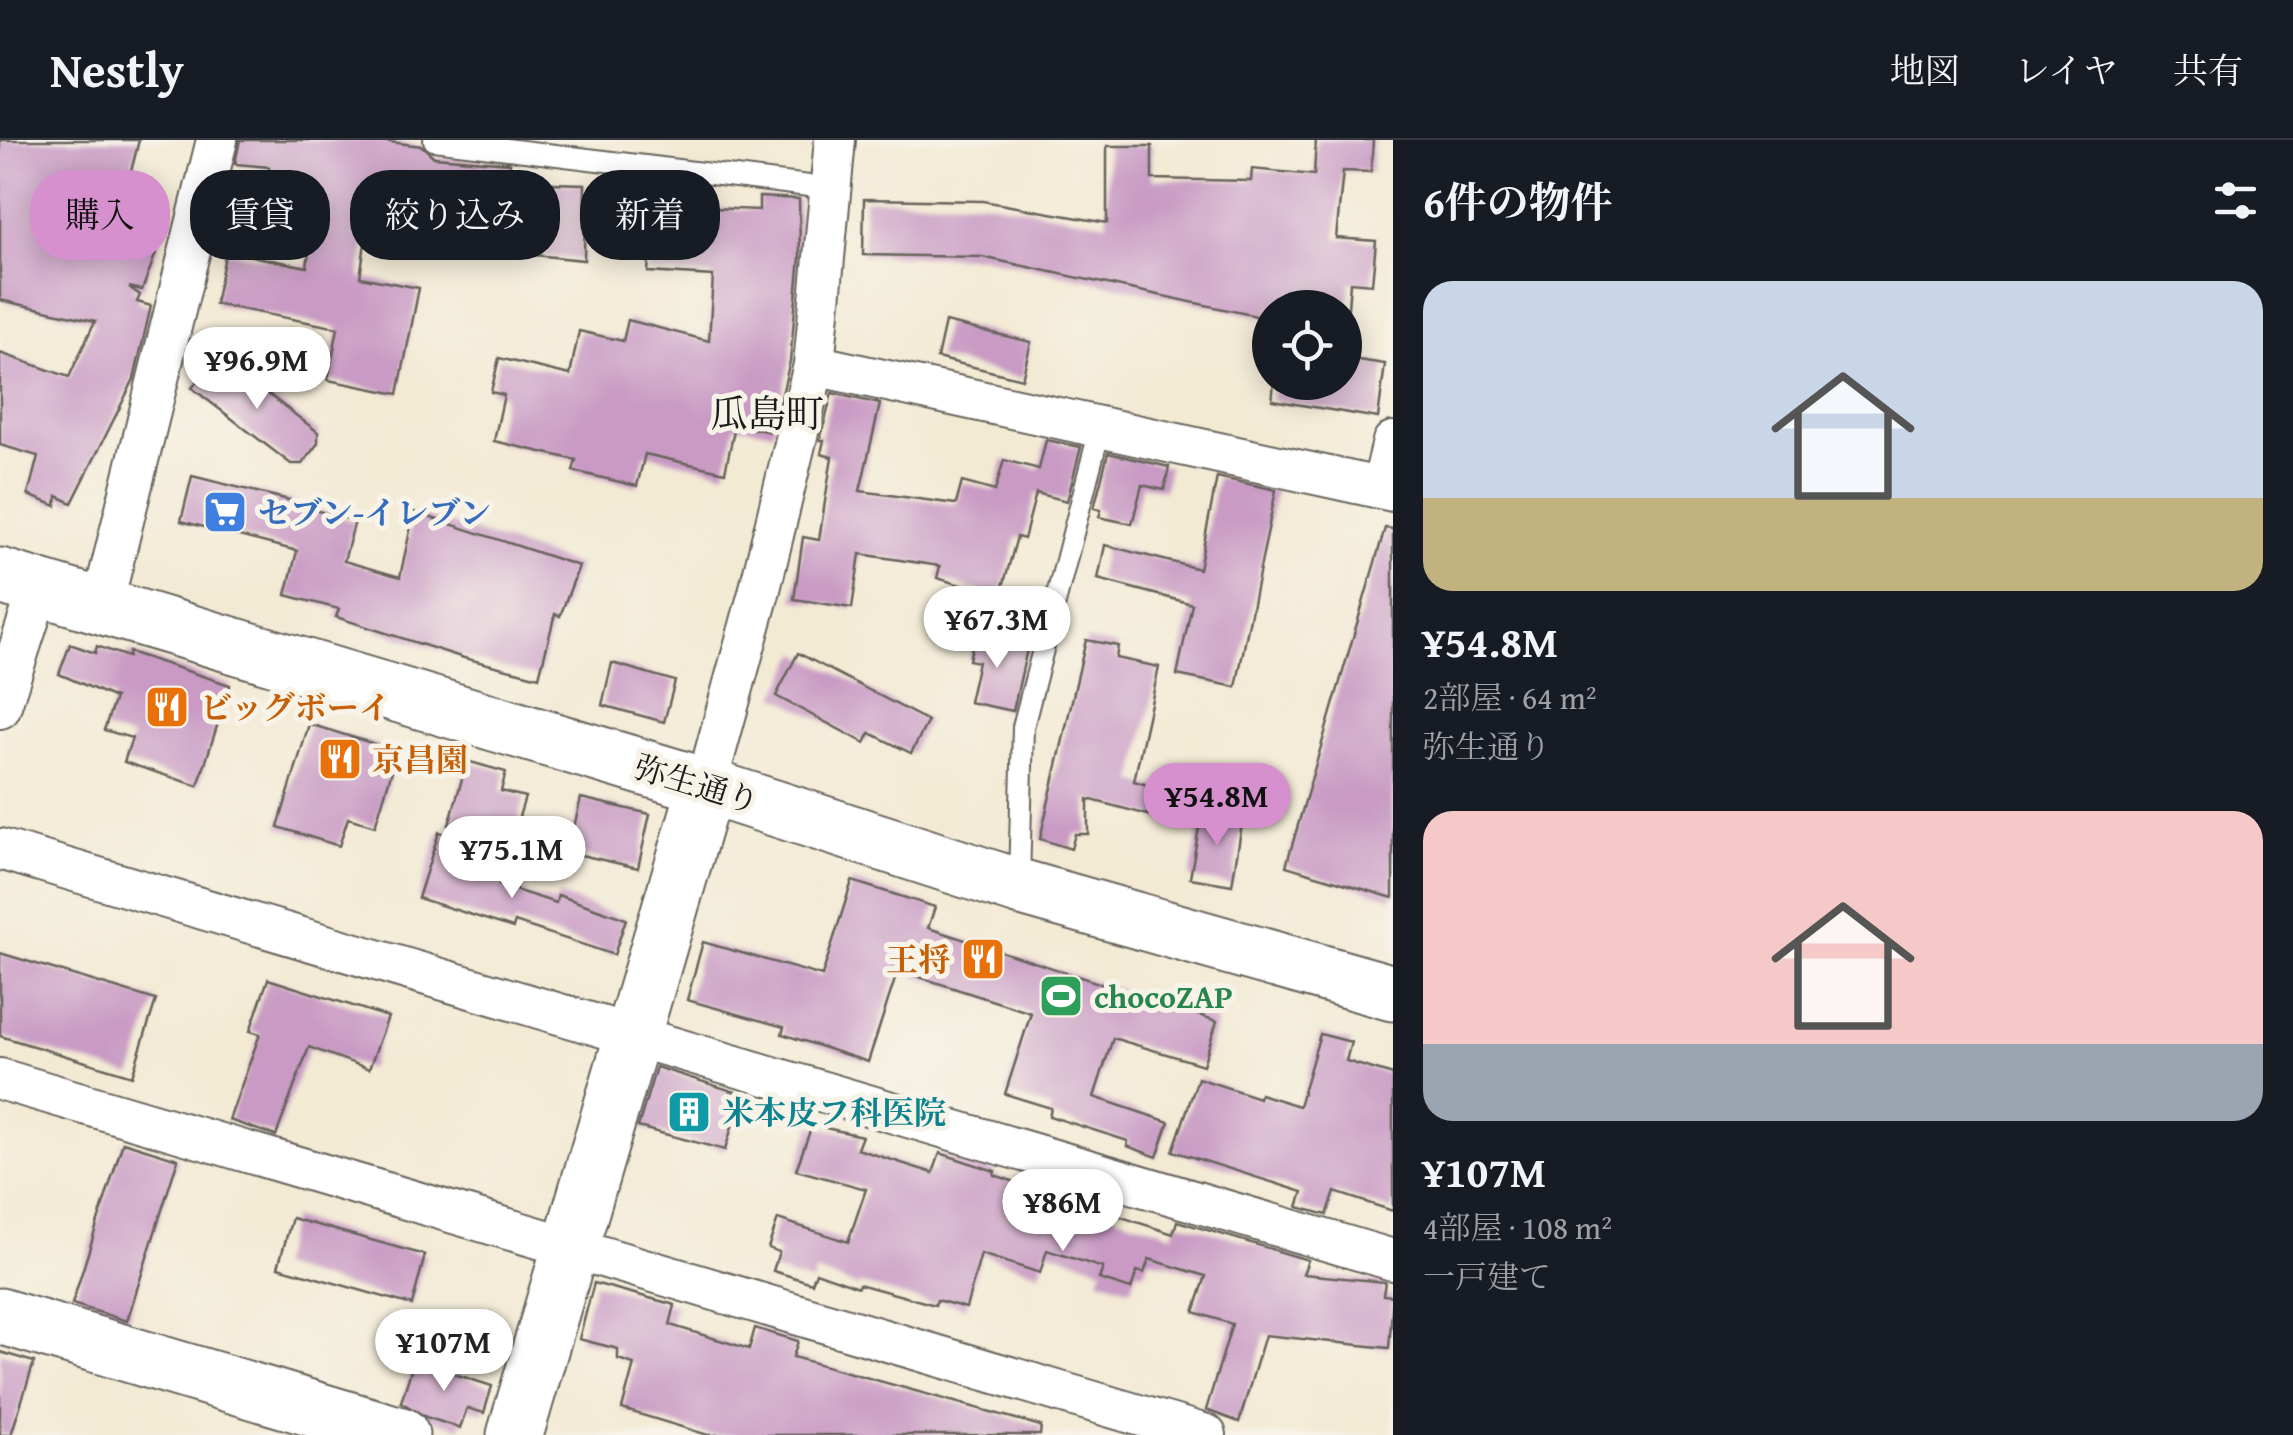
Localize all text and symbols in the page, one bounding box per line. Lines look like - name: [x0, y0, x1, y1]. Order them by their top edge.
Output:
- text: Nestly: [50, 34, 184, 105]
- text: 地図: [1890, 45, 1960, 96]
- text: レイヤ: [2015, 45, 2118, 96]
- text: 共有: [2173, 45, 2243, 96]
- chip: 購入: [30, 170, 170, 260]
- chip: 賃貸: [190, 170, 330, 260]
- chip: 絞り込み: [350, 170, 560, 260]
- chip: 新着: [580, 170, 720, 260]
- text: 6件の物件: [1423, 171, 1613, 232]
- icon: filters: [2208, 173, 2263, 228]
- map controls: [1252, 290, 1362, 400]
- button: locate: [1252, 290, 1362, 400]
- pin: ¥96.9M: [176, 327, 338, 412]
- text: ¥96.9M: [206, 336, 308, 383]
- icon: home: [1753, 346, 1933, 526]
- district label: 瓜島町: [710, 385, 824, 441]
- supermarket icon: セブン-イレブン: [202, 489, 248, 535]
- place label: セブン-イレブン: [258, 489, 491, 536]
- pin: ¥67.3M: [916, 586, 1078, 671]
- text: ¥67.3M: [946, 595, 1048, 642]
- text: ¥54.8M: [1423, 611, 1558, 672]
- text: 2部屋 · 64 m²: [1423, 674, 1597, 721]
- restaurant icon: ビッグボーイ: [144, 684, 190, 730]
- place label: ビッグボーイ: [200, 684, 391, 731]
- text: 弥生通り: [1423, 723, 1551, 770]
- restaurant icon: 京昌園: [317, 736, 363, 782]
- place label: 京昌園: [372, 736, 468, 783]
- street label: 弥生通り: [629, 743, 765, 825]
- pin: ¥54.8M: [1136, 763, 1298, 848]
- text: ¥54.8M: [1166, 772, 1268, 819]
- pin: ¥75.1M: [431, 816, 593, 901]
- text: ¥75.1M: [461, 825, 563, 872]
- icon: home: [1753, 876, 1933, 1056]
- place label: 王将: [886, 936, 950, 983]
- restaurant icon: 王将: [960, 936, 1006, 982]
- sports icon: chocoZAP: [1038, 973, 1084, 1019]
- place label: chocoZAP: [1094, 973, 1233, 1020]
- building icon: 米本皮フ科医院: [666, 1089, 712, 1135]
- place label: 米本皮フ科医院: [722, 1089, 946, 1136]
- text: ¥107M: [1423, 1141, 1546, 1202]
- pin: ¥86M: [1004, 1169, 1122, 1254]
- text: ¥86M: [1024, 1178, 1102, 1225]
- text: 4部屋 · 108 m²: [1423, 1204, 1612, 1251]
- text: 一戸建て: [1423, 1253, 1551, 1300]
- pin: ¥107M: [374, 1309, 514, 1394]
- text: ¥107M: [397, 1318, 491, 1365]

